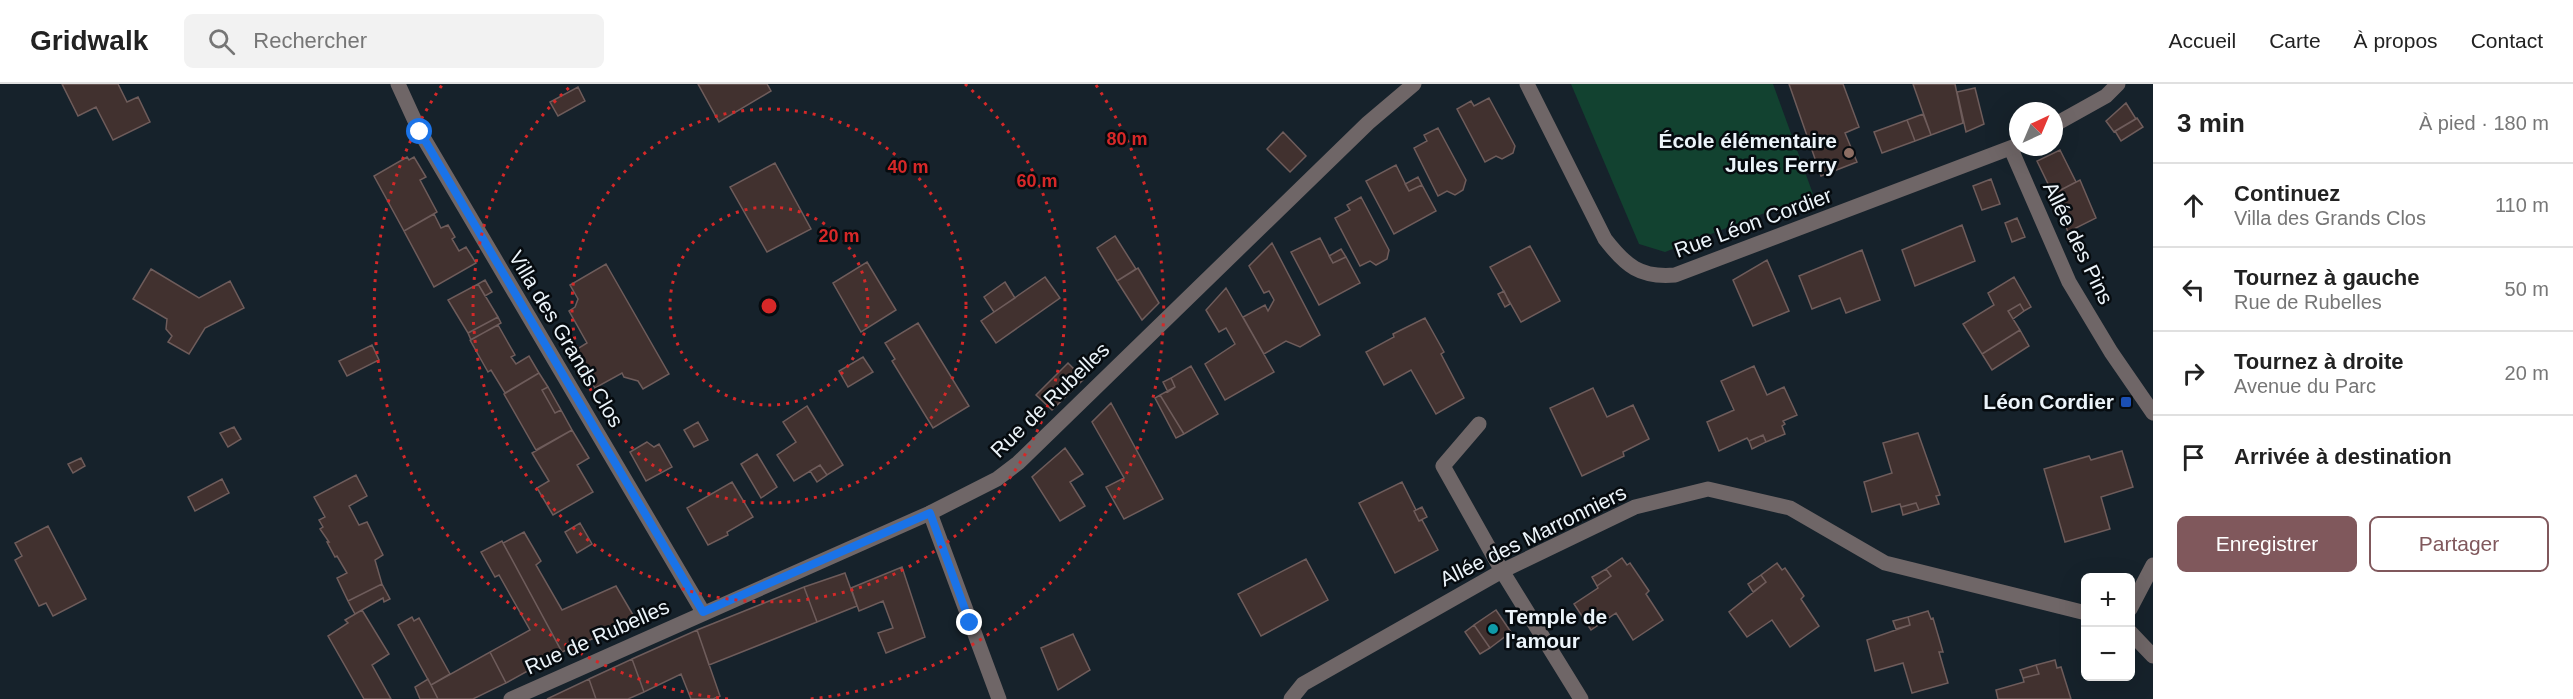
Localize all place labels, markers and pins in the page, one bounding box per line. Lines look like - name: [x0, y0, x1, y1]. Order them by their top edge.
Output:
- place label: École élémentaire Jules Ferry: [1658, 129, 1837, 176]
- marker: École élémentaire Jules Ferry: [1842, 146, 1856, 160]
- centre of rings: [759, 296, 779, 316]
- place label: Léon Cordier: [1983, 390, 2114, 413]
- marker: Léon Cordier: [2119, 395, 2133, 409]
- place label: Temple de l'amour: [1505, 605, 1607, 652]
- marker: Temple de l'amour: [1486, 622, 1500, 636]

